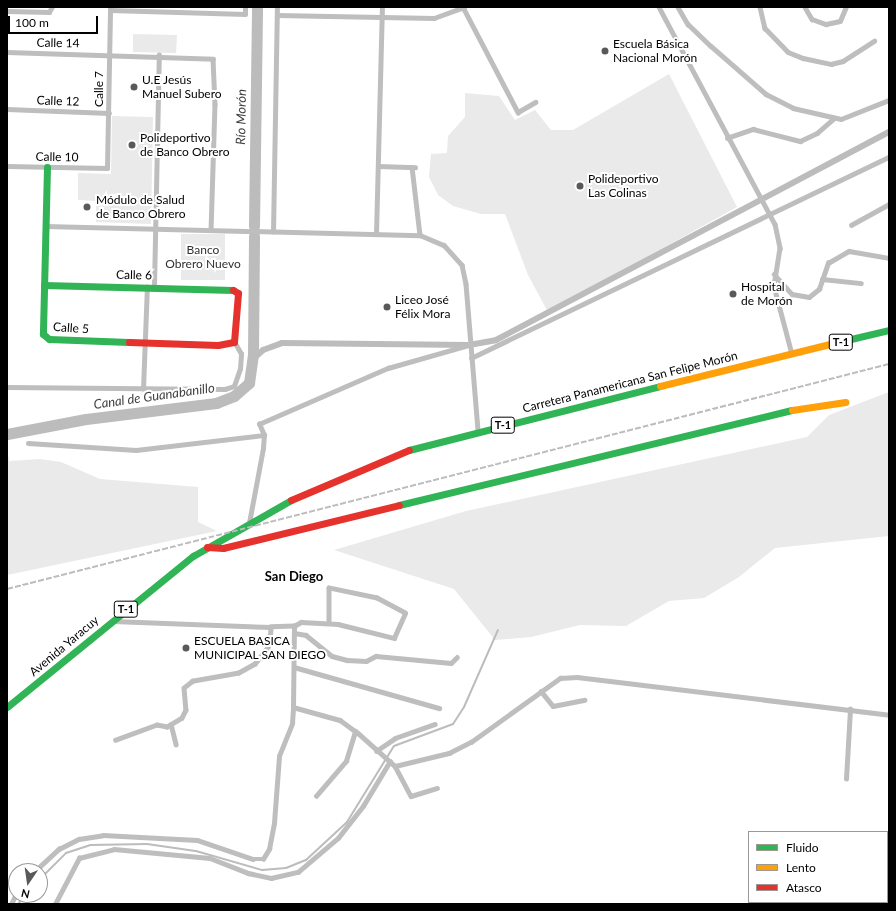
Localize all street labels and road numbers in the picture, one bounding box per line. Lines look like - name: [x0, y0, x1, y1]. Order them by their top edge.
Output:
- street label: Calle 14: [36, 35, 80, 51]
- street label: Calle 7: [92, 71, 106, 107]
- street label: Calle 12: [36, 93, 80, 109]
- street label: Calle 10: [35, 149, 79, 165]
- street label: Calle 6: [116, 267, 152, 283]
- street label: Calle 5: [53, 320, 89, 336]
- road number: T-1: [828, 333, 854, 351]
- street label: Carretera Panamericana San Felipe Morón: [521, 348, 739, 416]
- road number: T-1: [490, 416, 516, 434]
- road number: T-1: [113, 600, 139, 618]
- street label: Avenida Yaracuy: [26, 613, 102, 679]

